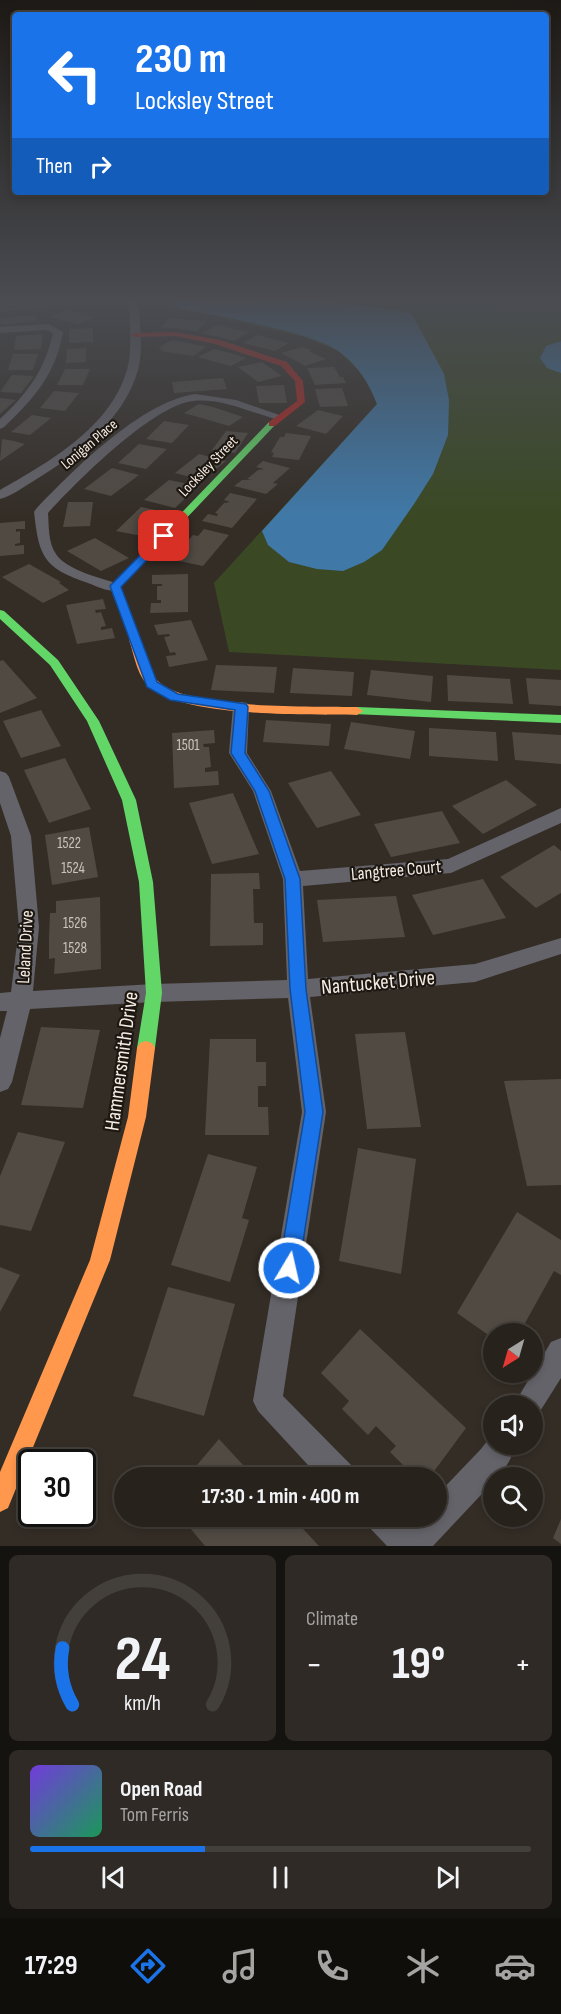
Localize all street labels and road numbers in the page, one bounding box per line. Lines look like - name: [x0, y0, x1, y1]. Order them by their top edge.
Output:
- street label: Lonigan Place: [57, 415, 121, 474]
- street label: Locksley Street: [175, 432, 242, 501]
- street label: Langtree Court: [350, 856, 443, 885]
- street label: Leland Drive: [13, 910, 38, 984]
- street label: Nantucket Drive: [320, 965, 436, 1000]
- street label: Hammersmith Drive: [99, 990, 144, 1132]

